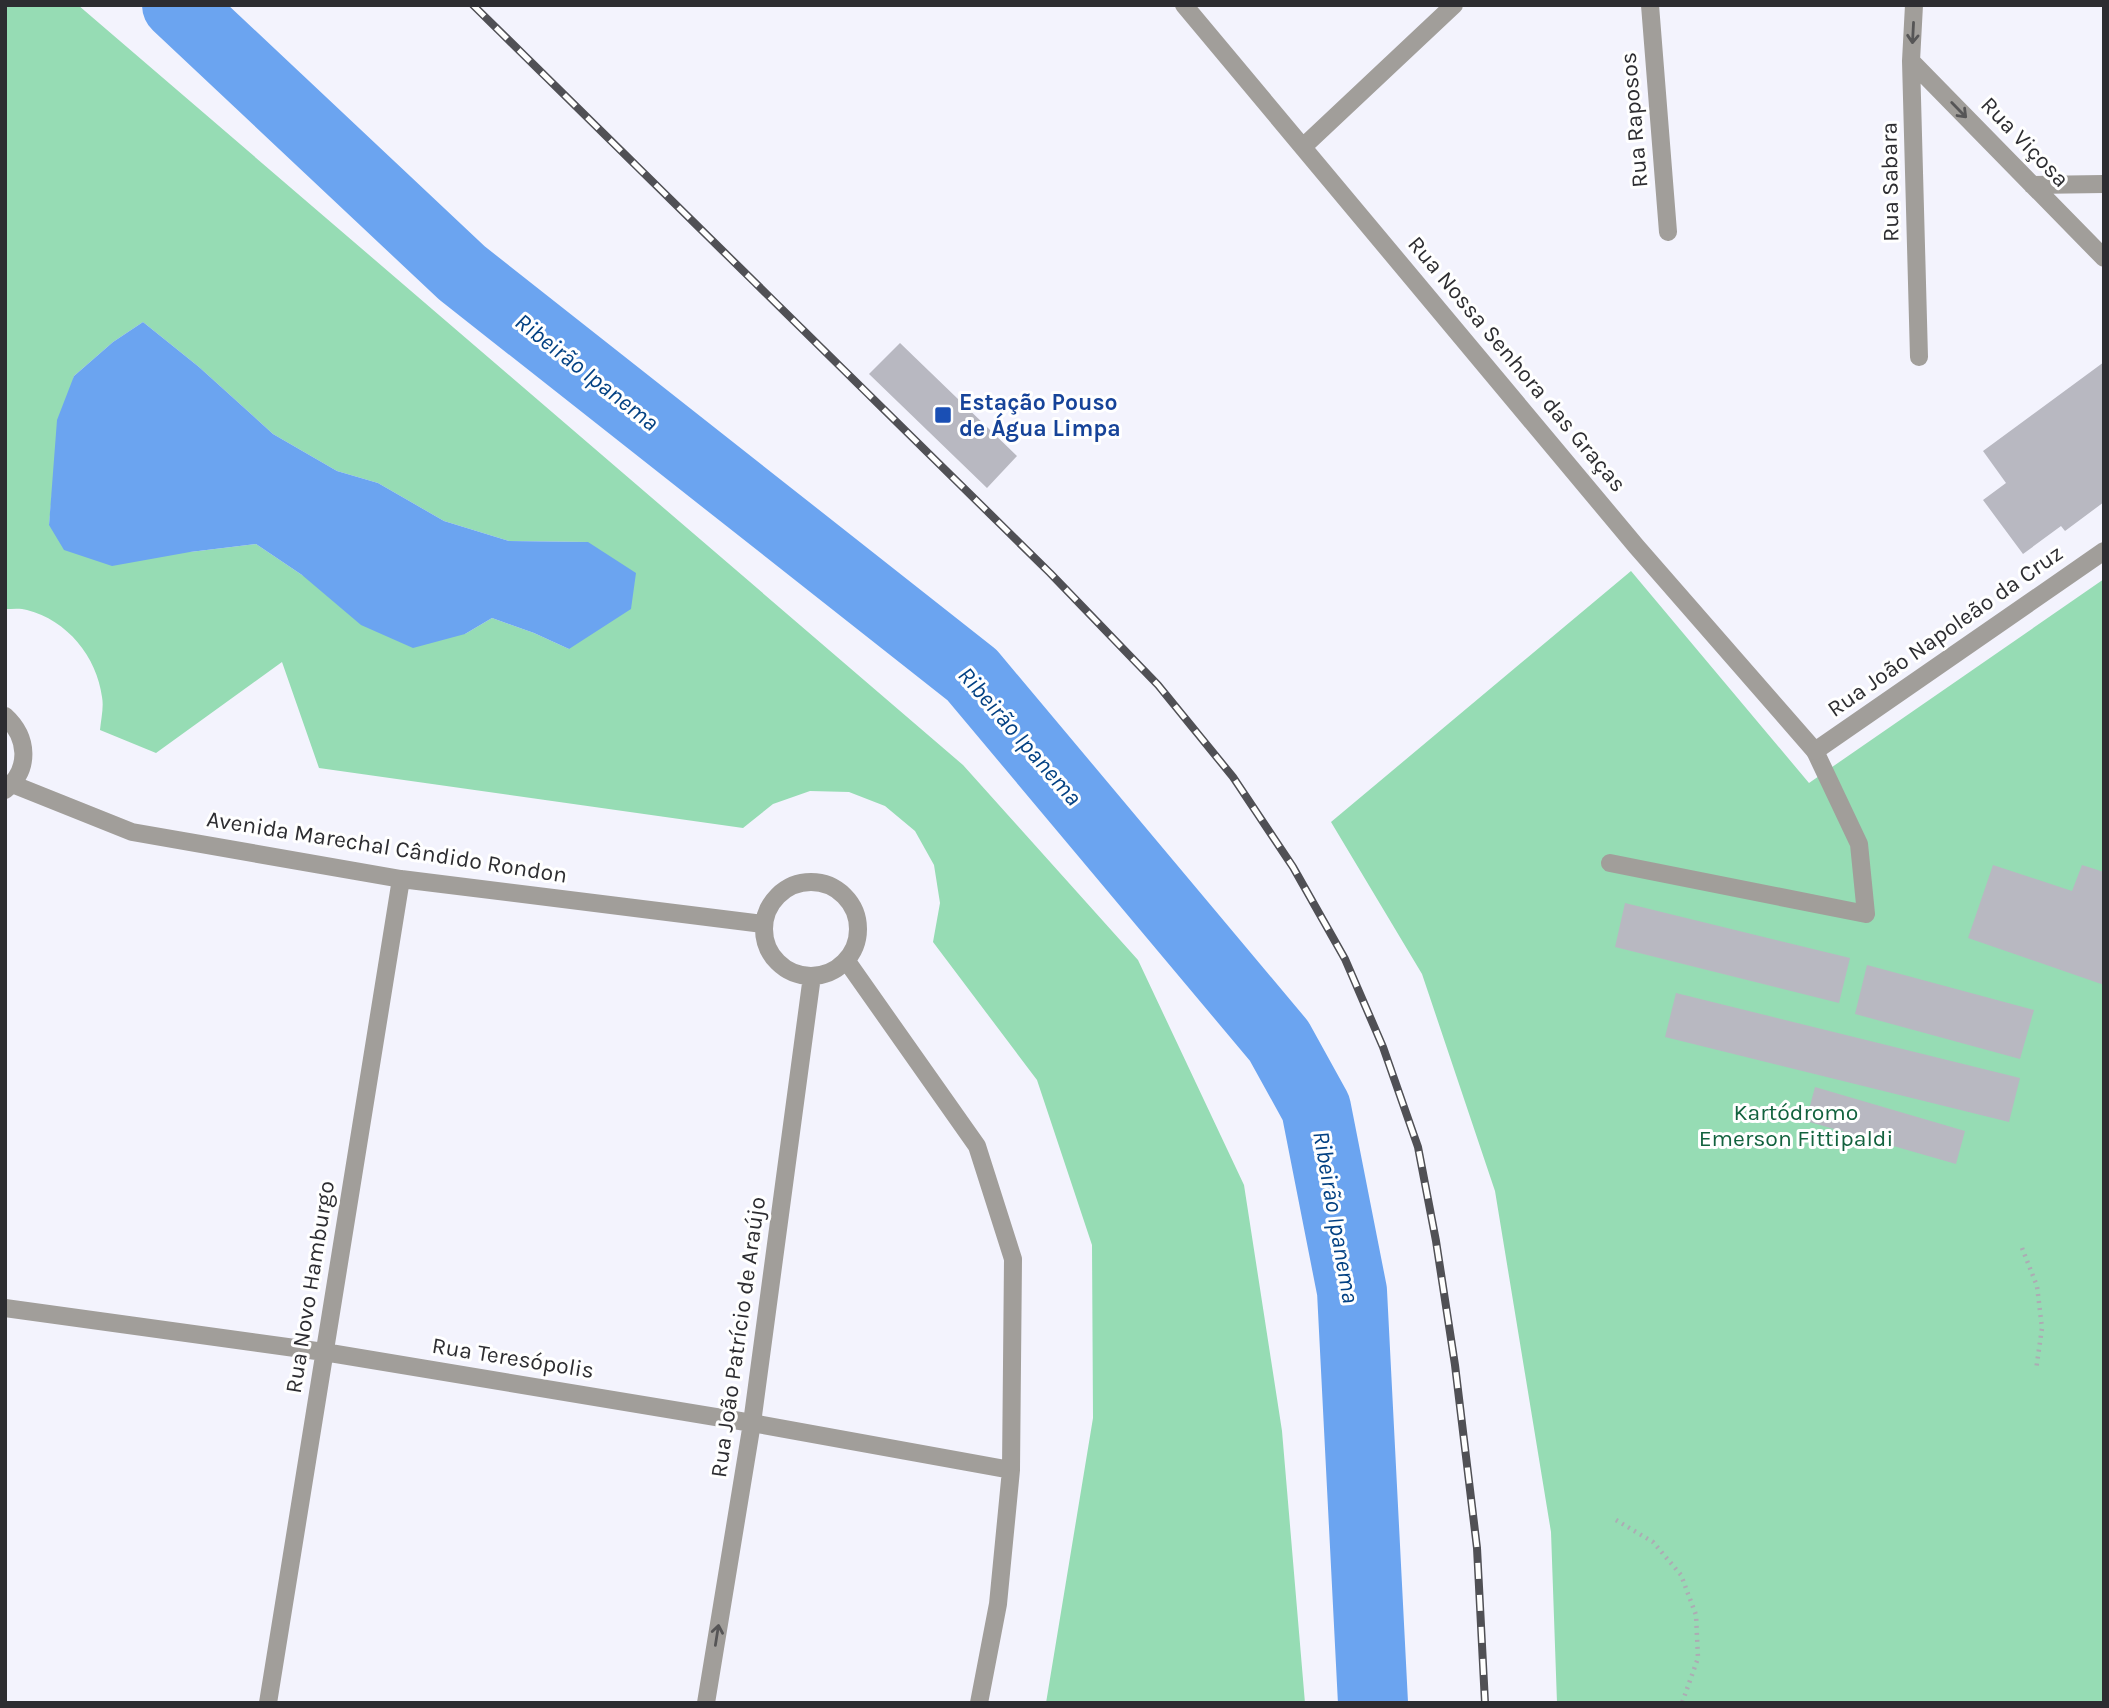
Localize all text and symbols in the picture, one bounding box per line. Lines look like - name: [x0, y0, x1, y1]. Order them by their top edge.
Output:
- one-way arrow: [1906, 21, 1919, 44]
- street label: Rua Raposos: [1615, 51, 1653, 189]
- street label: Rua Viçosa: [1975, 91, 2075, 193]
- one-way arrow: [1950, 101, 1967, 118]
- street label: Rua Sabara: [1875, 122, 1905, 242]
- street label: Rua Nossa Senhora das Graças: [1402, 231, 1632, 497]
- water label: Ribeirão Ipanema: [510, 307, 664, 437]
- place label: Estação Pouso de Água Limpa: [959, 389, 1121, 442]
- marker: Estação Pouso de Água Limpa: [933, 405, 953, 425]
- street label: Rua João Napoleão da Cruz: [1822, 539, 2068, 723]
- water label: Ribeirão Ipanema: [952, 661, 1088, 811]
- street label: Avenida Marechal Cândido Rondon: [205, 805, 569, 889]
- park label: Kartódromo Emerson Fittipaldi: [1699, 1099, 1893, 1152]
- water label: Ribeirão Ipanema: [1307, 1129, 1365, 1305]
- street label: Rua Novo Hamburgo: [280, 1179, 340, 1395]
- street label: Rua João Patrício de Araújo: [705, 1195, 771, 1479]
- street label: Rua Teresópolis: [430, 1332, 596, 1384]
- one-way arrow: [711, 1625, 724, 1647]

